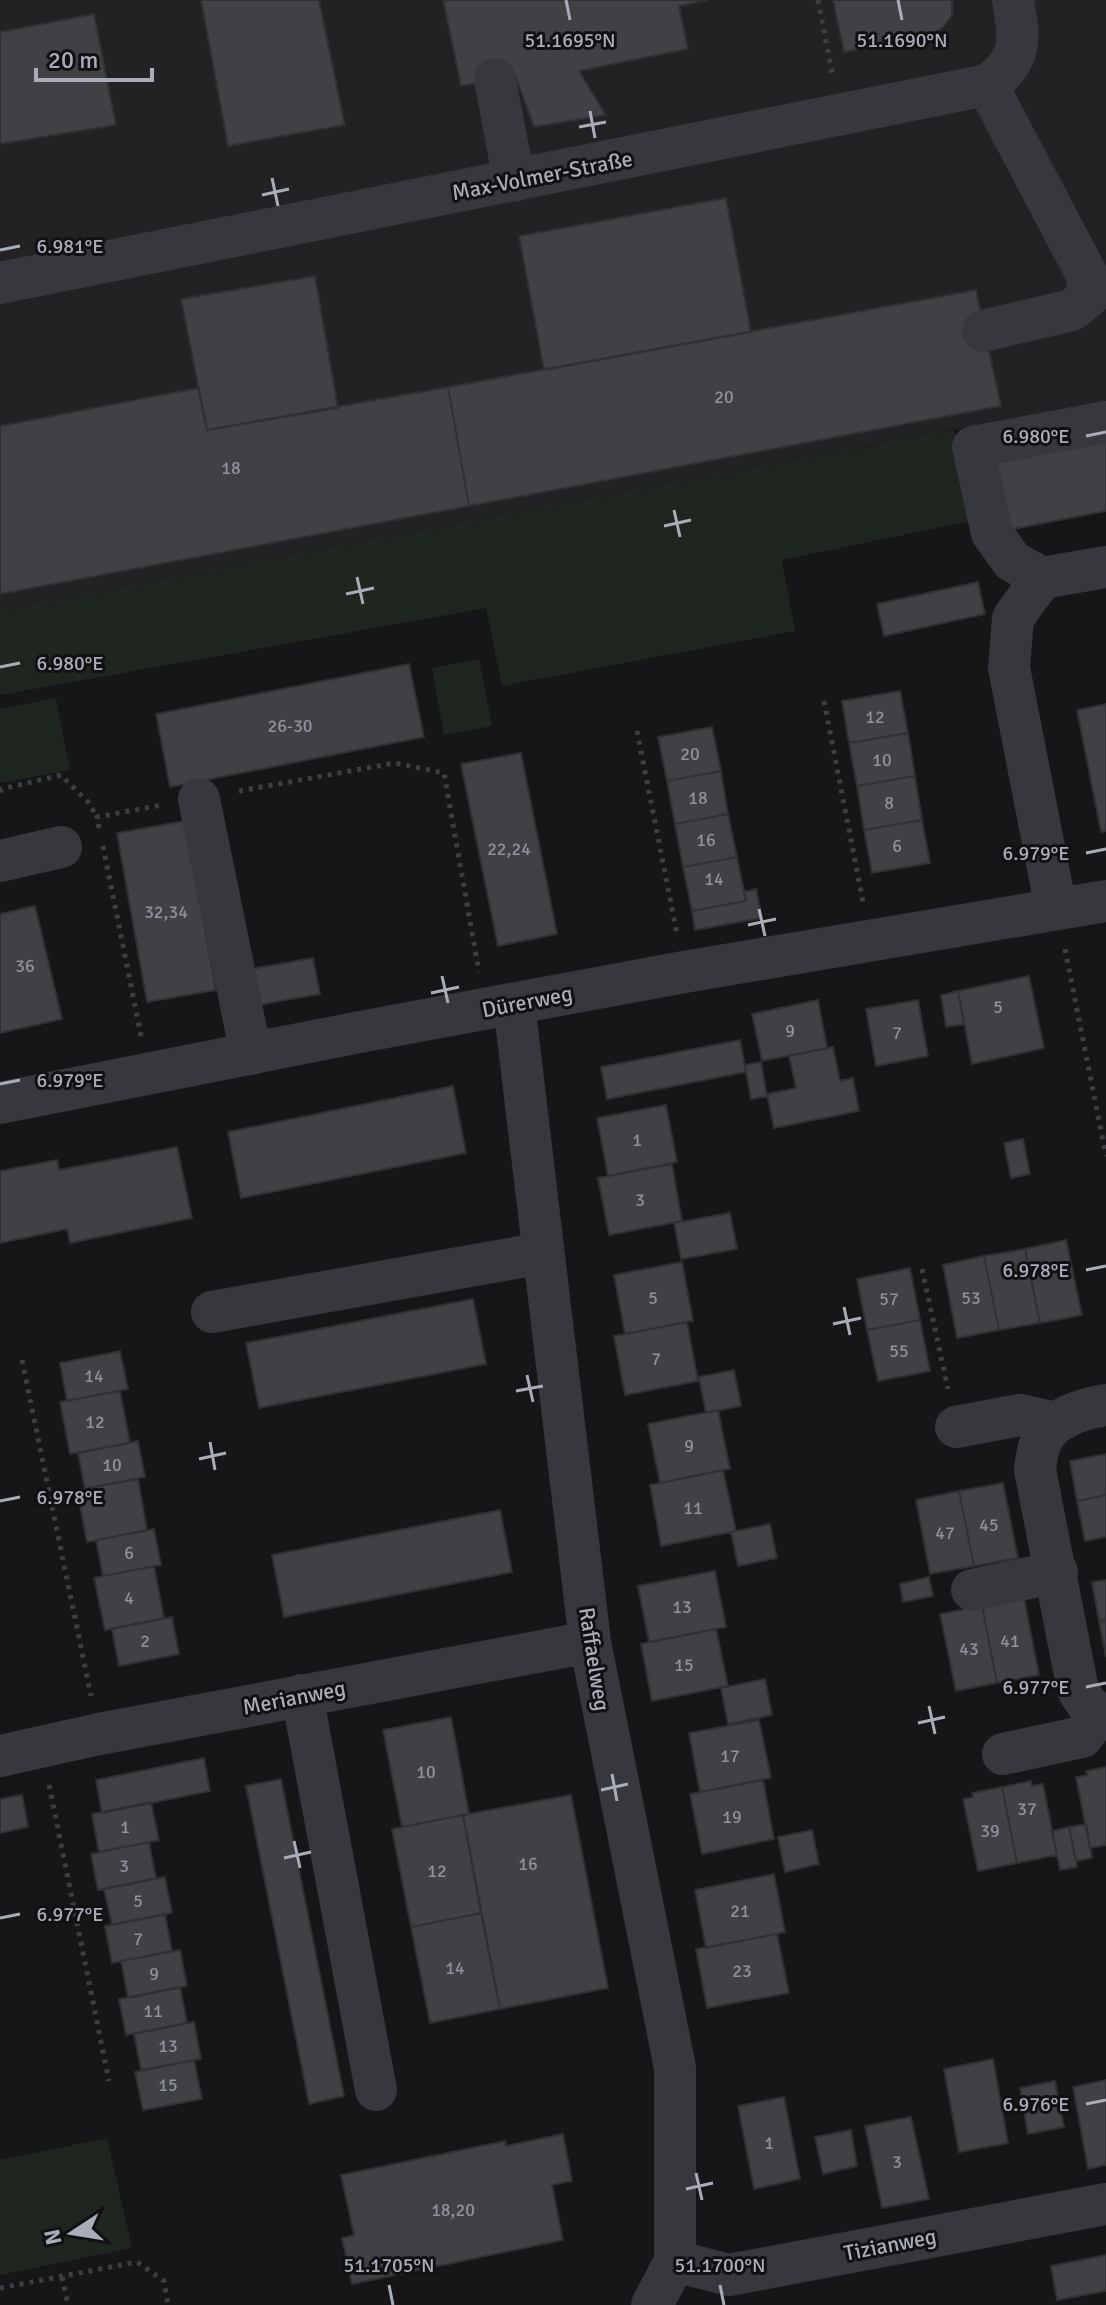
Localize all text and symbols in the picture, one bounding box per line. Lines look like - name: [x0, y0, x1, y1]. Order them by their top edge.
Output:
- text: 51.1695°N: [524, 28, 616, 53]
- text: 51.1690°N: [856, 28, 948, 53]
- scale bar: [36, 32, 152, 82]
- text: 20 m: [48, 45, 98, 75]
- street label: Max-Volmer-Straße: [450, 145, 635, 206]
- text: 6.981°E: [36, 234, 104, 259]
- house number: 20: [714, 386, 734, 408]
- text: 6.980°E: [1002, 424, 1070, 449]
- house number: 18: [221, 457, 241, 479]
- text: 6.980°E: [36, 651, 104, 676]
- house number: 12: [865, 706, 885, 728]
- house number: 26-30: [267, 715, 313, 737]
- house number: 20: [680, 743, 700, 765]
- house number: 10: [872, 749, 892, 771]
- house number: 18: [688, 787, 708, 809]
- house number: 8: [884, 792, 894, 814]
- house number: 16: [696, 829, 716, 851]
- house number: 6: [892, 835, 902, 857]
- house number: 22,24: [487, 838, 531, 860]
- text: 6.979°E: [1002, 841, 1070, 866]
- house number: 14: [704, 868, 724, 890]
- house number: 32,34: [144, 901, 188, 923]
- house number: 36: [15, 955, 35, 977]
- street label: Dürerweg: [479, 979, 575, 1023]
- house number: 5: [993, 996, 1003, 1018]
- house number: 9: [785, 1020, 795, 1042]
- house number: 7: [892, 1022, 902, 1044]
- text: 6.979°E: [36, 1068, 104, 1093]
- house number: 1: [632, 1129, 642, 1151]
- house number: 3: [635, 1189, 645, 1211]
- text: 6.978°E: [1002, 1258, 1070, 1283]
- house number: 5: [648, 1287, 658, 1309]
- house number: 53: [961, 1287, 981, 1309]
- house number: 57: [879, 1288, 899, 1310]
- house number: 55: [889, 1340, 909, 1362]
- house number: 7: [651, 1348, 661, 1370]
- house number: 14: [84, 1365, 104, 1387]
- house number: 12: [85, 1411, 105, 1433]
- house number: 9: [684, 1435, 694, 1457]
- house number: 10: [102, 1454, 122, 1476]
- text: 6.978°E: [36, 1485, 104, 1510]
- house number: 11: [683, 1497, 703, 1519]
- house number: 45: [979, 1514, 999, 1536]
- house number: 47: [935, 1522, 955, 1544]
- house number: 6: [124, 1542, 134, 1564]
- house number: 4: [124, 1587, 134, 1609]
- house number: 13: [672, 1596, 692, 1618]
- street label: Raffaelweg: [573, 1605, 616, 1713]
- house number: 2: [140, 1630, 150, 1652]
- house number: 41: [1000, 1630, 1020, 1652]
- house number: 43: [959, 1638, 979, 1660]
- house number: 15: [674, 1654, 694, 1676]
- street label: Merianweg: [240, 1674, 348, 1721]
- text: 6.977°E: [1002, 1675, 1070, 1700]
- house number: 17: [720, 1745, 740, 1767]
- house number: 10: [416, 1761, 436, 1783]
- house number: 37: [1017, 1798, 1037, 1820]
- house number: 19: [722, 1806, 742, 1828]
- house number: 1: [120, 1816, 130, 1838]
- house number: 39: [980, 1820, 1000, 1842]
- house number: 16: [518, 1853, 538, 1875]
- house number: 3: [119, 1855, 129, 1877]
- house number: 12: [427, 1860, 447, 1882]
- house number: 5: [133, 1890, 143, 1912]
- house number: 21: [730, 1900, 750, 1922]
- text: 6.977°E: [36, 1902, 104, 1927]
- house number: 7: [133, 1928, 143, 1950]
- house number: 14: [445, 1957, 465, 1979]
- house number: 23: [732, 1960, 752, 1982]
- house number: 9: [149, 1963, 159, 1985]
- house number: 11: [143, 2000, 163, 2022]
- house number: 13: [158, 2035, 178, 2057]
- house number: 15: [158, 2074, 178, 2096]
- text: 6.976°E: [1002, 2092, 1070, 2117]
- house number: 1: [764, 2132, 774, 2154]
- house number: 3: [892, 2151, 902, 2173]
- north arrow: [32, 2193, 112, 2273]
- house number: 18,20: [431, 2199, 475, 2221]
- street label: Tizianweg: [842, 2222, 939, 2267]
- text: N: [38, 2227, 68, 2247]
- text: 51.1705°N: [343, 2253, 435, 2278]
- text: 51.1700°N: [674, 2253, 766, 2278]

